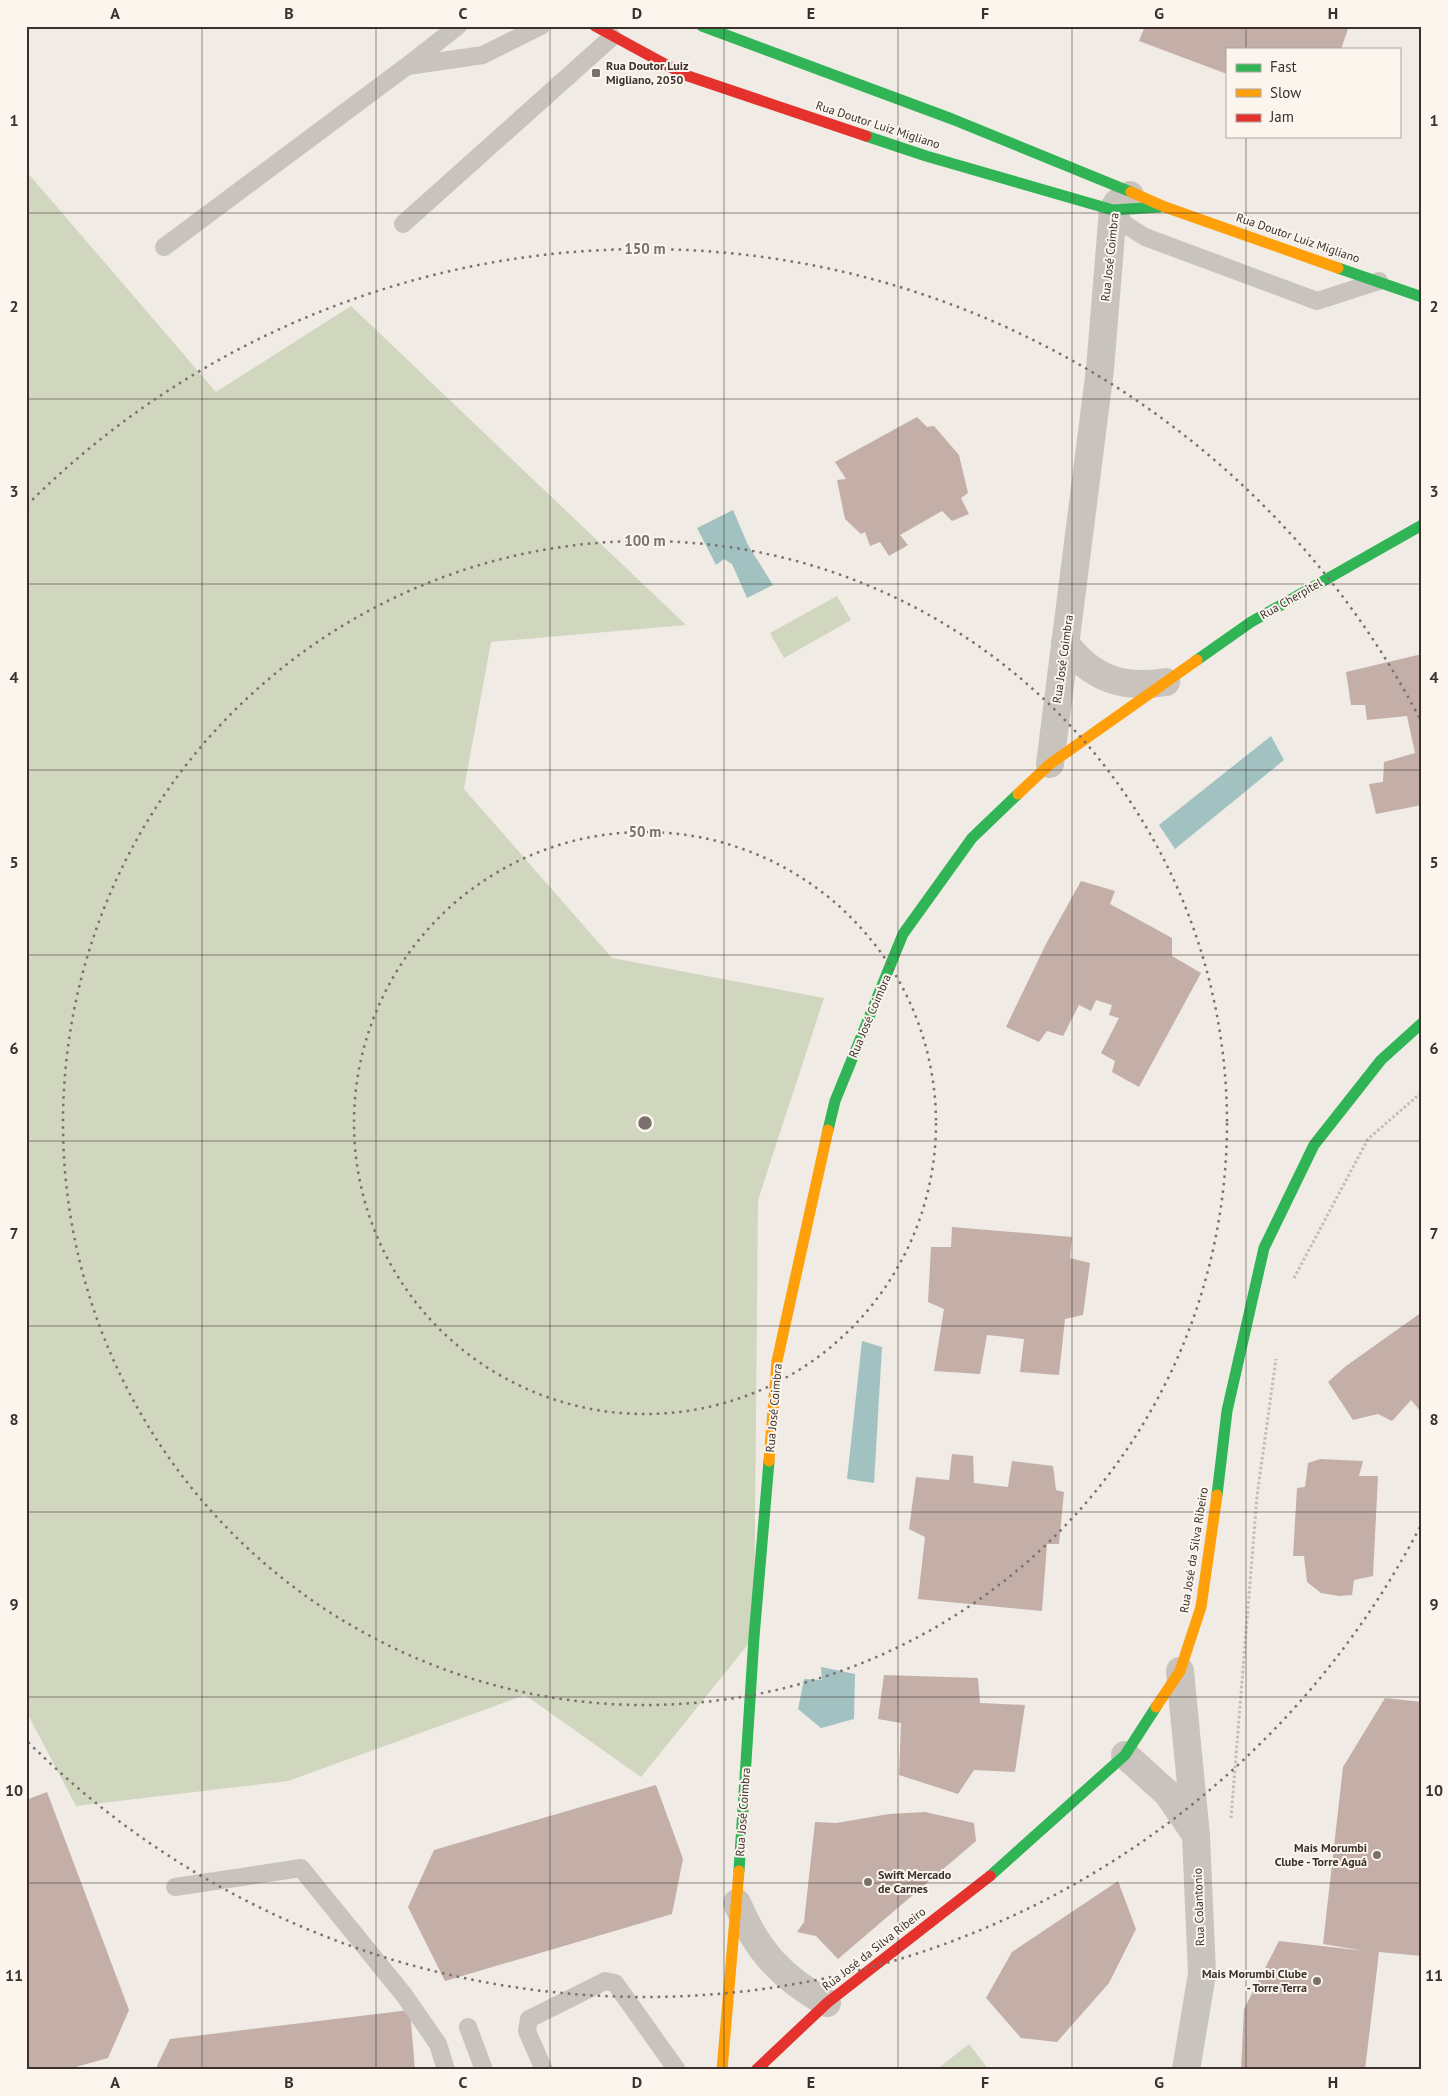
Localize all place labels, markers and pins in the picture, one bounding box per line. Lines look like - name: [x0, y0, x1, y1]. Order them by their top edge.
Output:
- place label: Rua Doutor Luiz Migliano, 2050: [606, 58, 689, 87]
- marker: Rua Doutor Luiz Migliano, 2050: [590, 67, 602, 79]
- centre of rings: [636, 1114, 654, 1132]
- place label: Mais Morumbi Clube - Torre Aguá: [1275, 1840, 1367, 1869]
- marker: Mais Morumbi Clube - Torre Aguá: [1371, 1849, 1383, 1861]
- place label: Swift Mercado de Carnes: [878, 1867, 952, 1896]
- marker: Swift Mercado de Carnes: [862, 1876, 874, 1888]
- place label: Mais Morumbi Clube - Torre Terra: [1202, 1966, 1307, 1995]
- marker: Mais Morumbi Clube - Torre Terra: [1311, 1975, 1323, 1987]

